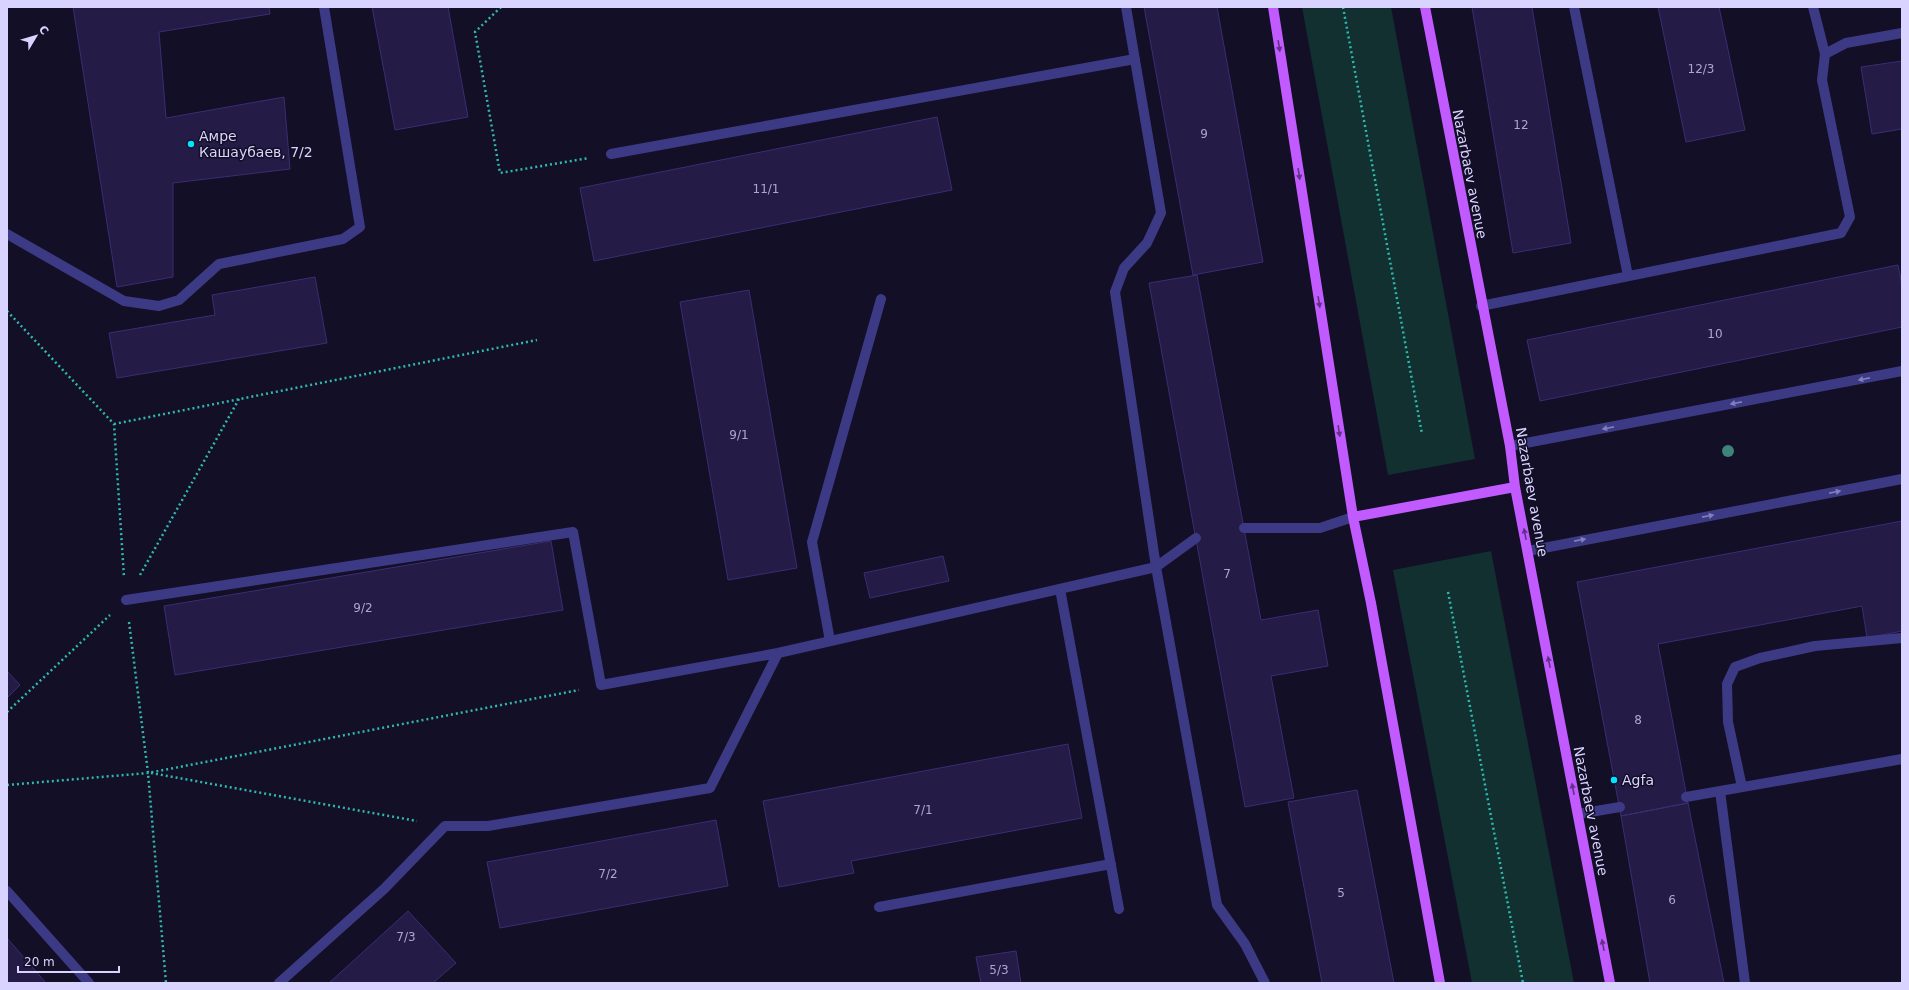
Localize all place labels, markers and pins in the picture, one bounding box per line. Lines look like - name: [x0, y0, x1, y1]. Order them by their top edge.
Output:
- place label: Амре Кашаубаев, 7/2: [199, 128, 313, 160]
- marker: Амре Кашаубаев, 7/2: [186, 139, 196, 149]
- place label: Agfa: [1622, 772, 1654, 788]
- marker: Agfa: [1609, 775, 1619, 785]

